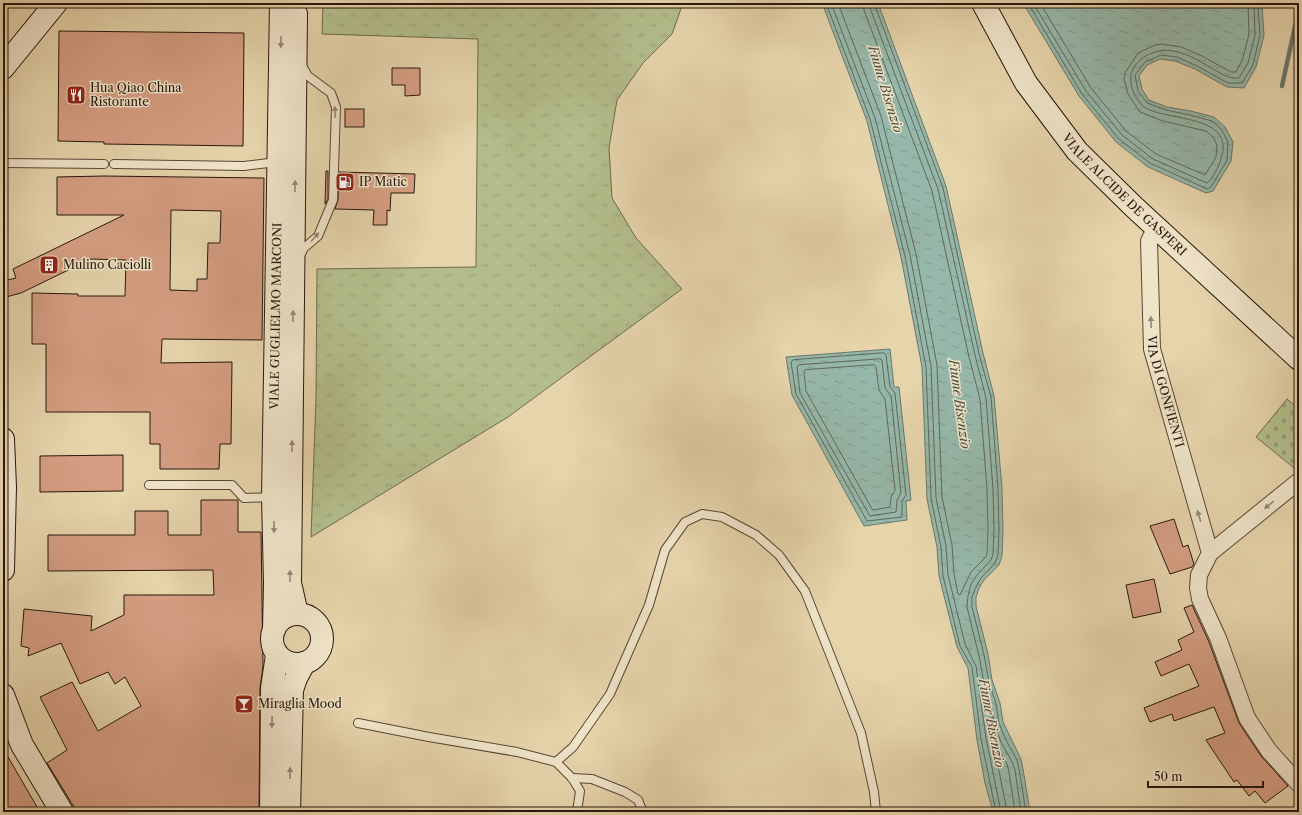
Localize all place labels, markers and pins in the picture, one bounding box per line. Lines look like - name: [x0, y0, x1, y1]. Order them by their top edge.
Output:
- place label: Hua Qiao China Ristorante: [90, 80, 182, 109]
- restaurant icon: Hua Qiao China Ristorante: [65, 84, 87, 106]
- fuel station icon: IP Matic: [334, 171, 356, 193]
- place label: IP Matic: [359, 174, 407, 189]
- building icon: Mulino Caciolli: [38, 254, 60, 276]
- place label: Mulino Caciolli: [63, 257, 152, 272]
- bar icon: Miraglia Mood: [233, 693, 255, 715]
- place label: Miraglia Mood: [258, 696, 343, 711]

